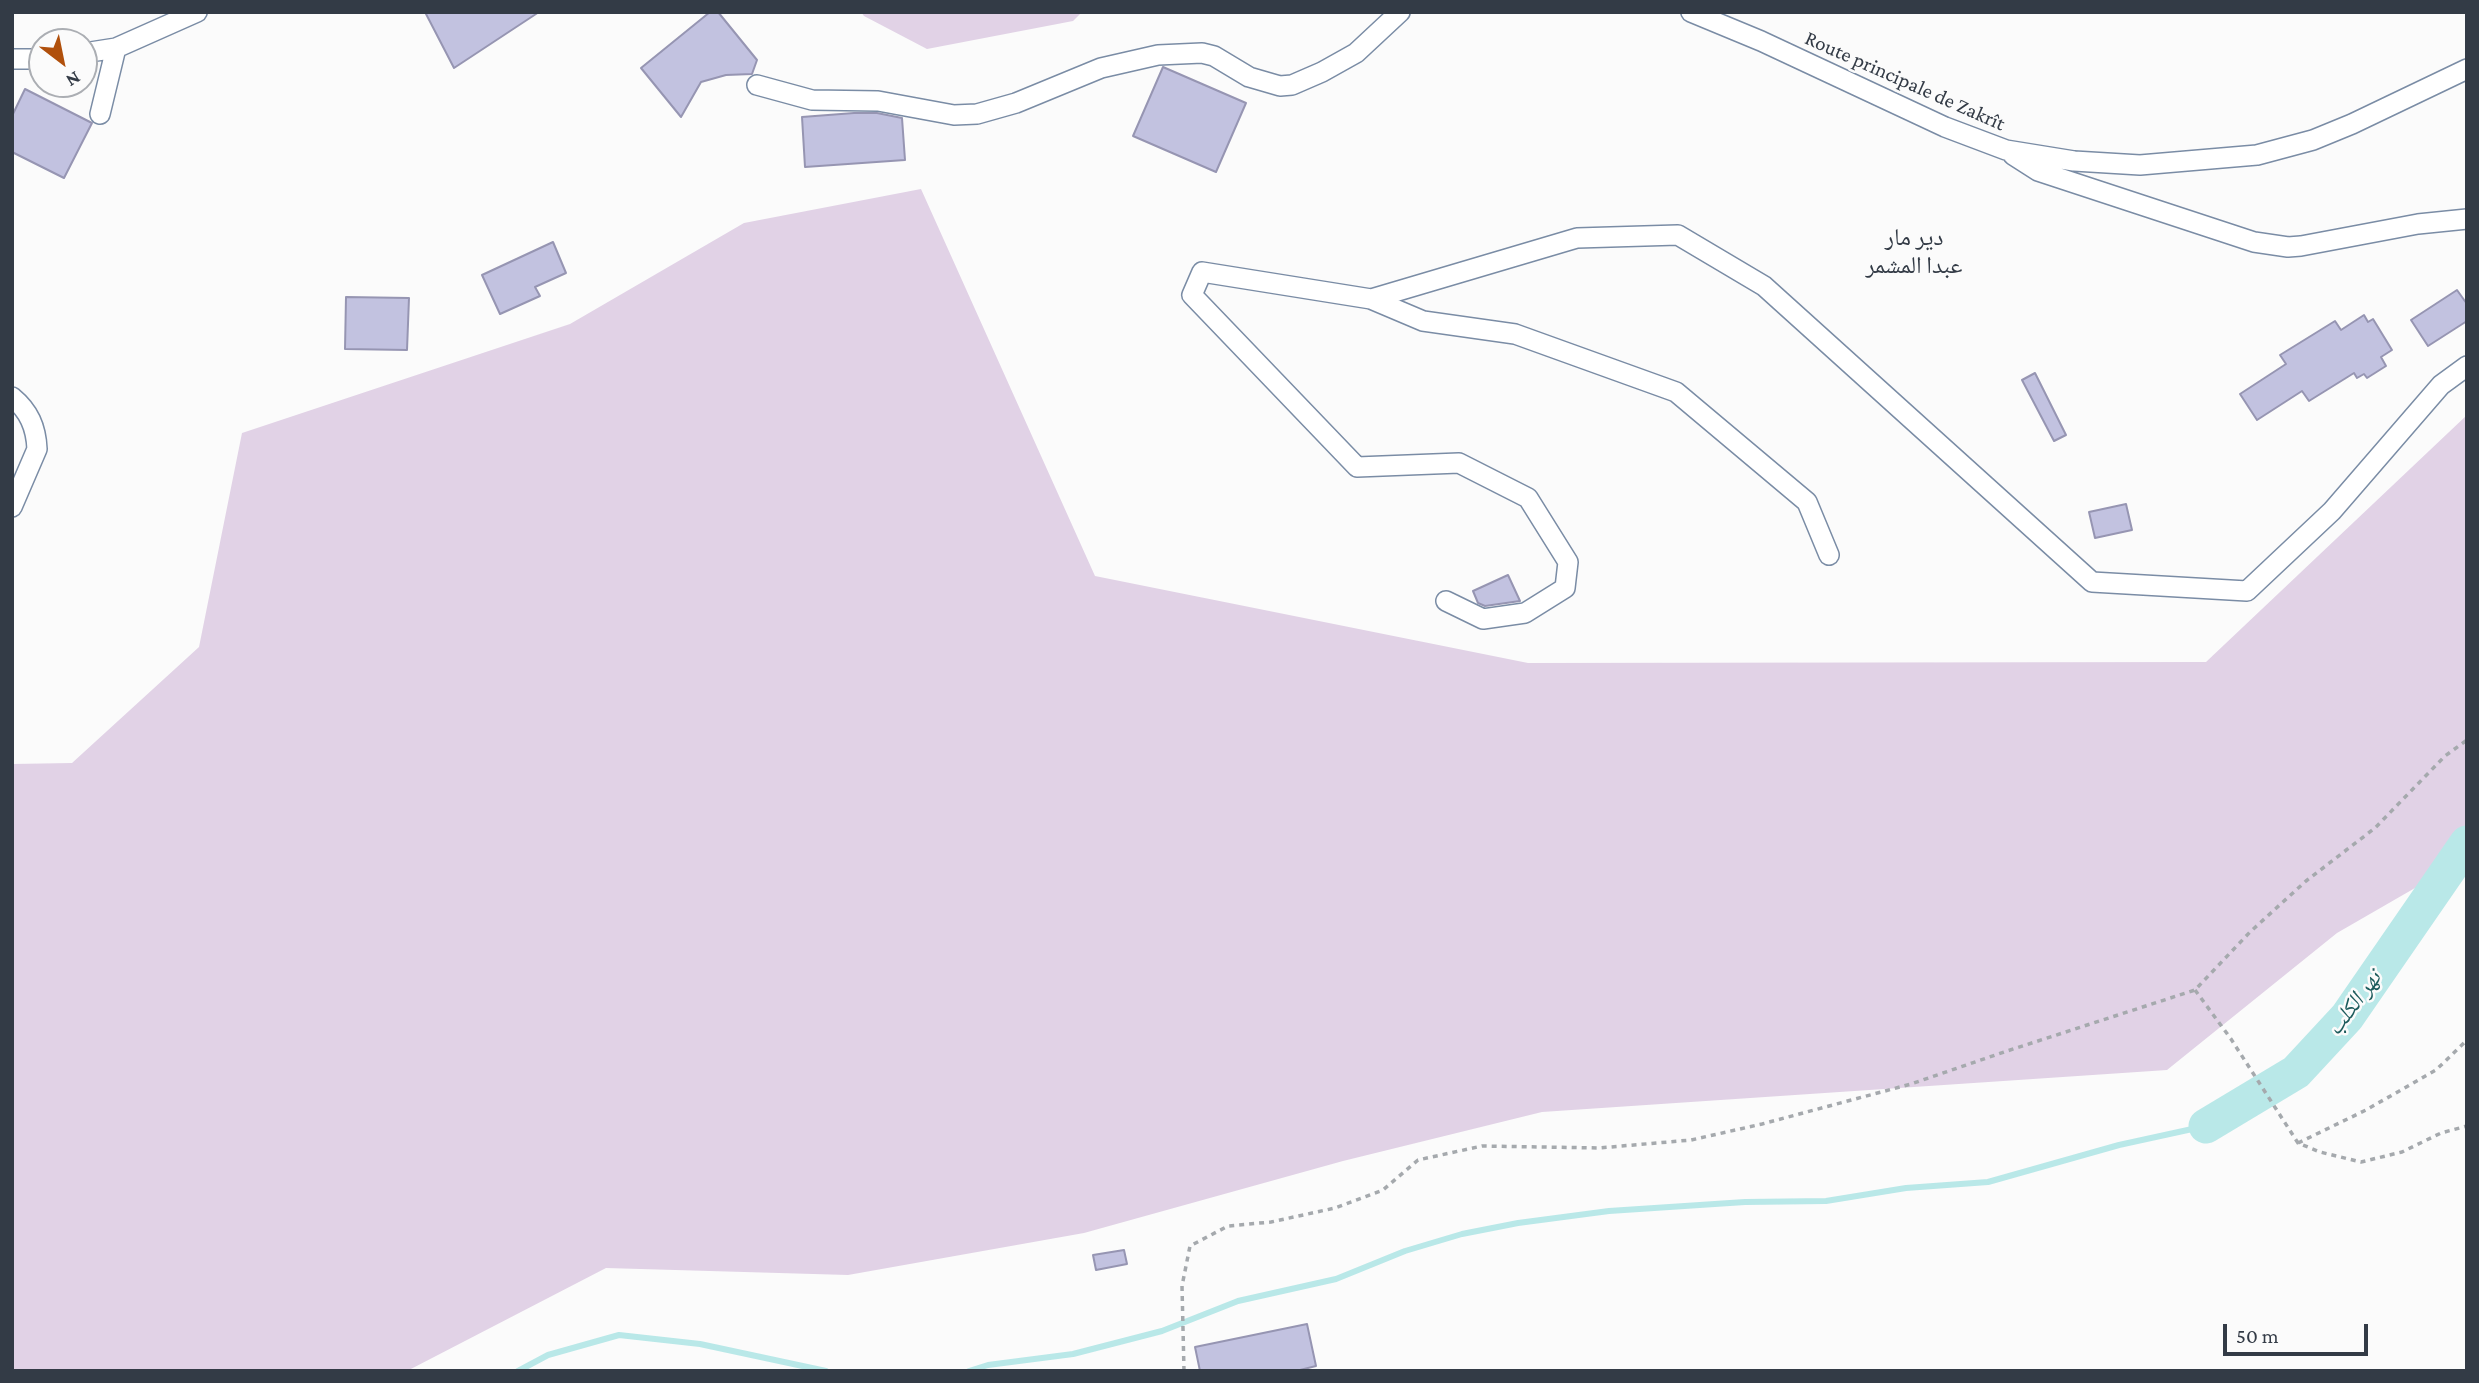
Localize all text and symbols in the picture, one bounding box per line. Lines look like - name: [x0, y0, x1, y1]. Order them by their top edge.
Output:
- street label: Route principale de Zakrît: [1801, 25, 2009, 137]
- north arrow: [28, 28, 98, 98]
- text: N: [62, 67, 84, 92]
- district label: دير مار عبدا المشمر: [1866, 224, 1962, 280]
- water label: نهر الكلب: [2321, 965, 2387, 1041]
- scale bar: [2227, 1310, 2372, 1354]
- text: 50 m: [2236, 1324, 2279, 1348]

